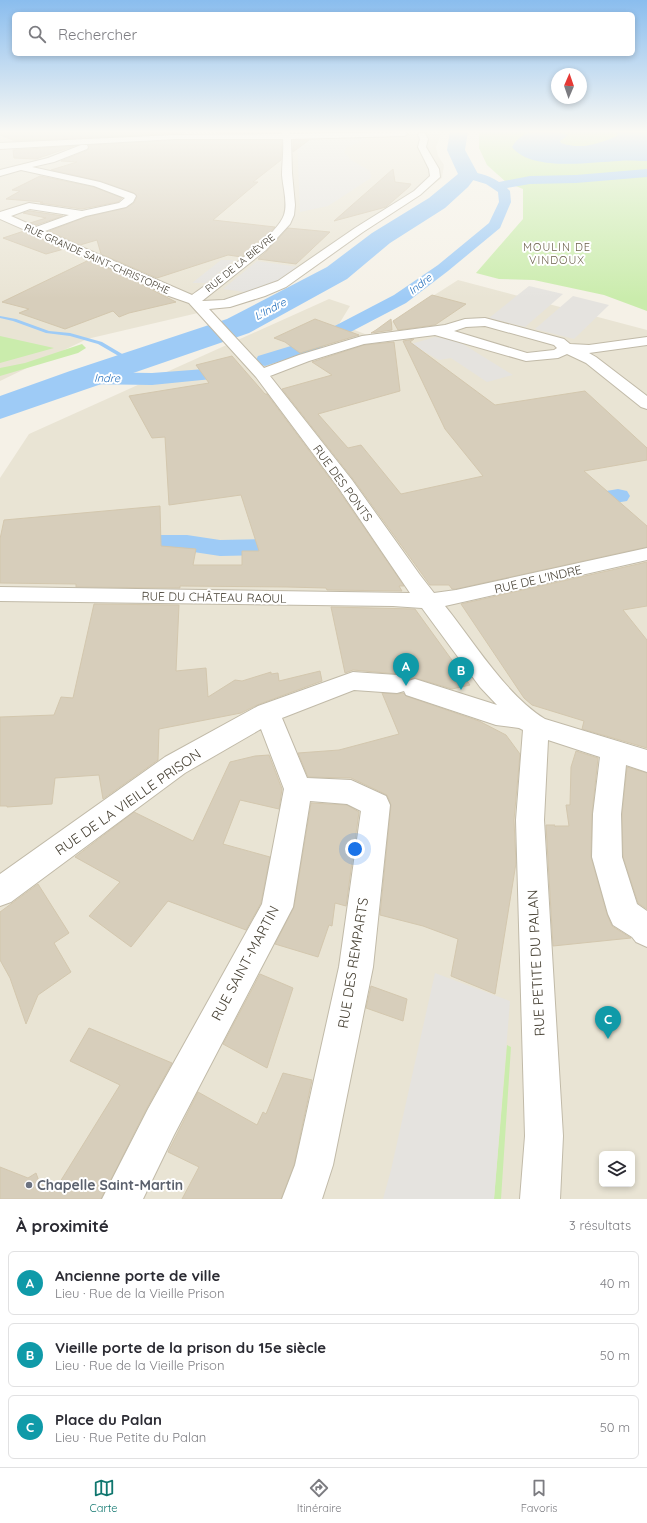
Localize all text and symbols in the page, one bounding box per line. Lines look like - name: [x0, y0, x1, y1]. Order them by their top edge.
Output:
- search box: [12, 12, 635, 56]
- icon: search: [26, 23, 48, 45]
- text: Rechercher: [58, 25, 137, 44]
- north arrow: [551, 68, 587, 104]
- street label: RUE GRANDE SAINT-CHRISTOPHE: [22, 221, 172, 297]
- street label: RUE DE LA BIÈVRE: [202, 231, 278, 295]
- district label: MOULIN DE VINDOUX: [523, 240, 591, 267]
- water label: Indre: [405, 270, 435, 298]
- water label: L'Indre: [252, 294, 289, 323]
- water label: Indre: [94, 371, 121, 385]
- street label: RUE DES PONTS: [310, 442, 376, 524]
- street label: RUE DE L'INDRE: [493, 562, 583, 596]
- street label: RUE DU CHÂTEAU RAOUL: [142, 588, 287, 606]
- pin: A: [393, 653, 419, 686]
- pin: B: [448, 657, 474, 690]
- street label: RUE DE LA VIEILLE PRISON: [51, 745, 205, 859]
- your location: [345, 839, 365, 859]
- street label: RUE PETITE DU PALAN: [523, 889, 549, 1037]
- street label: RUE DES REMPARTS: [334, 896, 372, 1030]
- street label: RUE SAINT-MARTIN: [207, 902, 283, 1024]
- pin: C: [595, 1006, 621, 1039]
- map controls: [599, 1151, 635, 1187]
- button: layers: [599, 1151, 635, 1187]
- place label: Chapelle Saint-Martin: [37, 1176, 183, 1194]
- marker: Chapelle Saint-Martin: [24, 1180, 34, 1190]
- text: À proximité: [16, 1215, 109, 1236]
- text: 3 résultats: [569, 1217, 631, 1233]
- text: Ancienne porte de ville: [55, 1266, 220, 1285]
- text: A: [26, 1275, 34, 1291]
- text: 40 m: [600, 1275, 630, 1291]
- text: Lieu · Rue de la Vieille Prison: [55, 1285, 224, 1301]
- text: Vieille porte de la prison du 15e siècle: [55, 1338, 326, 1357]
- text: B: [26, 1347, 34, 1363]
- text: 50 m: [600, 1347, 630, 1363]
- text: Lieu · Rue de la Vieille Prison: [55, 1357, 224, 1373]
- text: Place du Palan: [55, 1410, 162, 1429]
- text: C: [26, 1419, 34, 1435]
- text: 50 m: [600, 1419, 630, 1435]
- text: Lieu · Rue Petite du Palan: [55, 1429, 206, 1445]
- tab: Carte: [90, 1477, 118, 1515]
- tab: Itinéraire: [297, 1477, 342, 1515]
- tab: Favoris: [521, 1477, 557, 1515]

